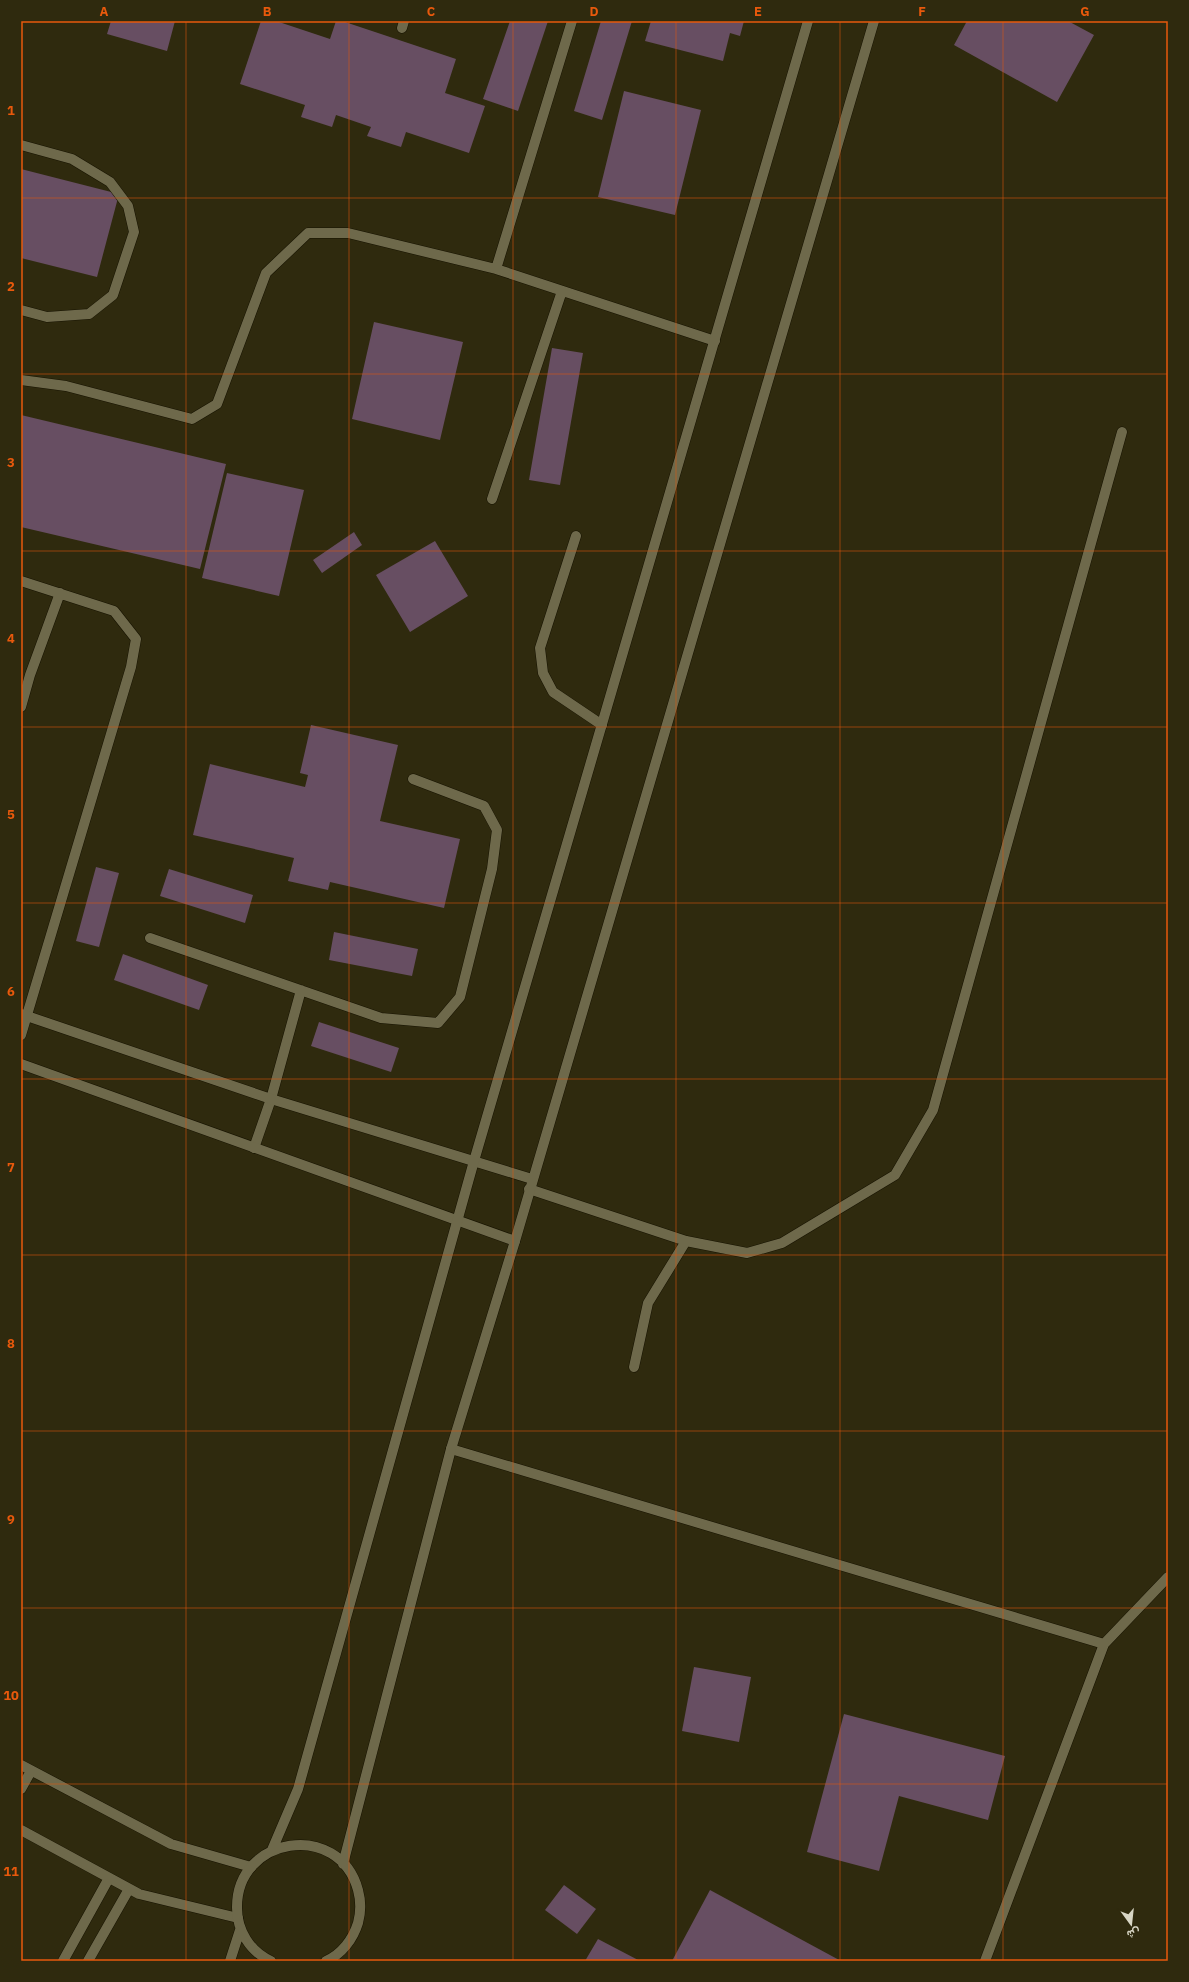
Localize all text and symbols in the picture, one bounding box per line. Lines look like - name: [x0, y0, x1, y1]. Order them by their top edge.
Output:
- text: A: [100, 3, 109, 20]
- text: B: [263, 3, 272, 20]
- text: C: [427, 3, 436, 20]
- text: D: [589, 3, 599, 20]
- text: E: [754, 3, 762, 20]
- text: F: [918, 3, 926, 20]
- text: G: [1080, 3, 1090, 20]
- text: 1: [7, 102, 15, 119]
- text: 2: [7, 278, 15, 295]
- text: 3: [7, 454, 15, 471]
- text: 4: [7, 630, 15, 647]
- text: 5: [7, 806, 15, 823]
- text: 6: [7, 983, 15, 1000]
- text: 7: [7, 1159, 15, 1176]
- text: 8: [7, 1335, 15, 1352]
- text: 9: [7, 1511, 15, 1528]
- text: 10: [3, 1687, 19, 1704]
- text: 11: [3, 1863, 19, 1880]
- north arrow: [1111, 1904, 1151, 1944]
- text: ش: [1125, 1925, 1142, 1942]

